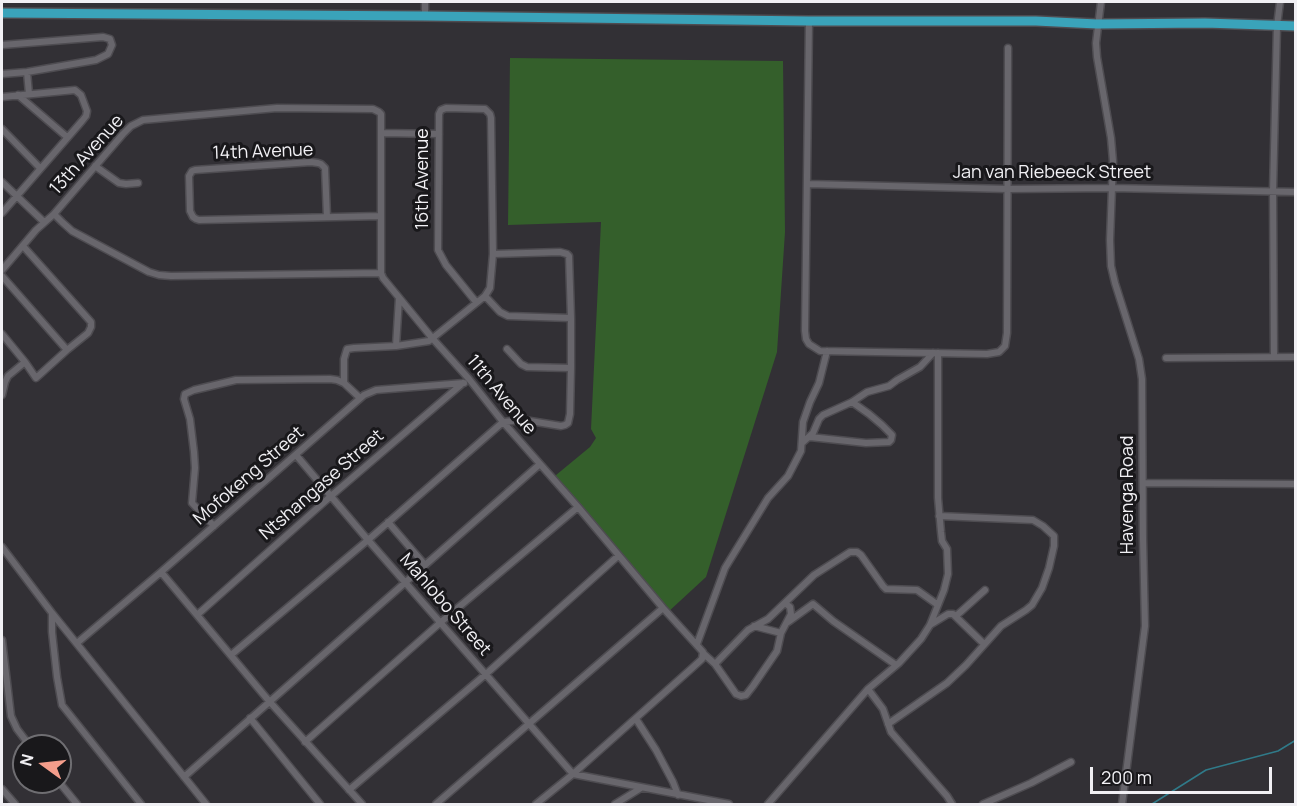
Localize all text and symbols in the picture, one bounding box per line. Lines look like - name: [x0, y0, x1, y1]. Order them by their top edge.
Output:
- street label: 13th Avenue: [45, 111, 129, 199]
- street label: 16th Avenue: [412, 128, 434, 230]
- street label: 14th Avenue: [212, 139, 314, 165]
- street label: Jan van Riebeeck Street: [953, 162, 1151, 184]
- street label: 11th Avenue: [461, 351, 541, 439]
- street label: Mofokeng Street: [189, 422, 309, 530]
- street label: Ntshangase Street: [255, 425, 389, 545]
- street label: Havenga Road: [1117, 436, 1139, 554]
- street label: Mahlobo Street: [395, 549, 495, 661]
- north arrow: [12, 734, 72, 794]
- text: N: [14, 751, 39, 768]
- scale bar: [1093, 755, 1274, 793]
- text: 200 m: [1101, 765, 1152, 789]

